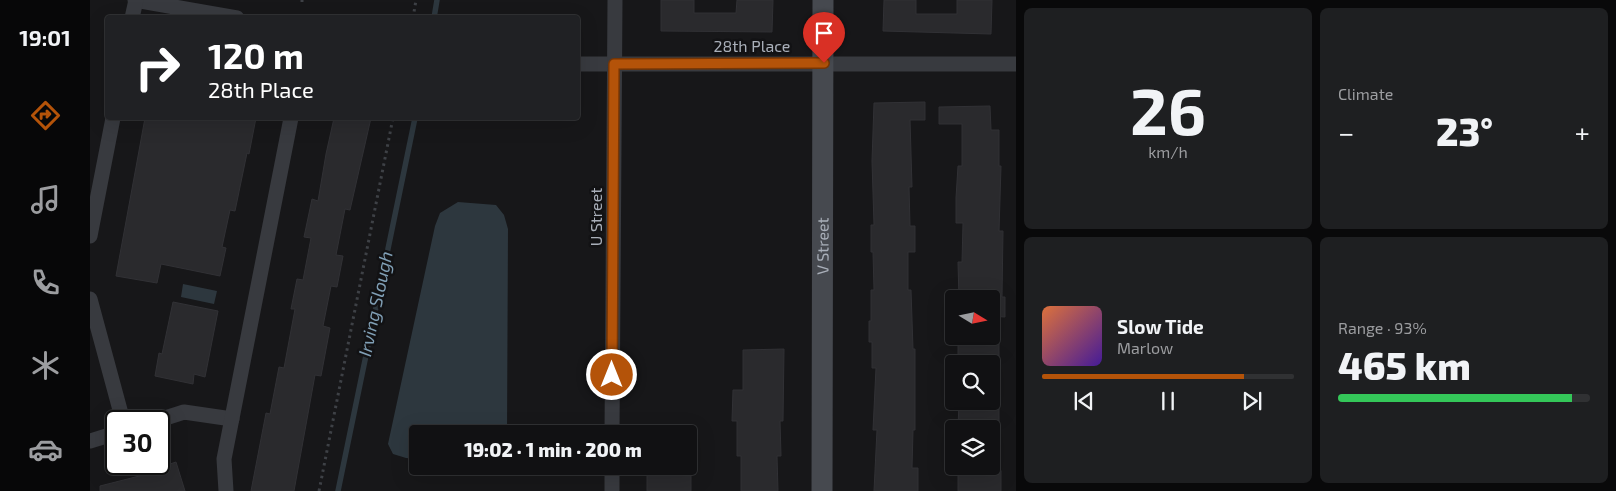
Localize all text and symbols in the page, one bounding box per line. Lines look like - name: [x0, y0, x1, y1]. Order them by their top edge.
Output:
- pin: [803, 12, 845, 63]
- icon: arrive: [810, 19, 838, 47]
- text: 19:01: [19, 24, 71, 50]
- text: 120 m: [208, 34, 304, 76]
- icon: right: [125, 35, 190, 100]
- street label: 28th Place: [714, 36, 790, 55]
- text: 26: [1130, 70, 1206, 148]
- text: 28th Place: [208, 76, 314, 102]
- text: Climate: [1338, 84, 1393, 103]
- icon: directions: [28, 98, 63, 133]
- text: 23°: [1436, 108, 1493, 154]
- text: −: [1338, 115, 1354, 149]
- text: +: [1575, 115, 1590, 149]
- text: km/h: [1148, 142, 1188, 161]
- icon: music: [28, 182, 63, 217]
- street label: U Street: [586, 188, 605, 246]
- street label: V Street: [812, 217, 832, 275]
- water label: Irving Slough: [353, 249, 397, 358]
- icon: phone: [28, 265, 63, 300]
- north arrow: [945, 290, 1000, 345]
- map controls: [945, 290, 1000, 475]
- text: Slow Tide: [1117, 315, 1204, 338]
- text: Range · 93%: [1338, 318, 1427, 337]
- text: Marlow: [1117, 338, 1173, 357]
- text: 465 km: [1338, 342, 1471, 388]
- icon: climate: [28, 348, 63, 383]
- position arrow: [585, 348, 637, 400]
- button: search: [945, 355, 1000, 410]
- icon: previous: [1070, 387, 1098, 415]
- icon: pause: [1154, 387, 1182, 415]
- icon: next: [1238, 387, 1266, 415]
- speed limit sign: 30: [105, 410, 170, 475]
- button: layers: [945, 420, 1000, 475]
- icon: car: [28, 432, 63, 467]
- text: 19:02 · 1 min · 200 m: [464, 438, 642, 461]

